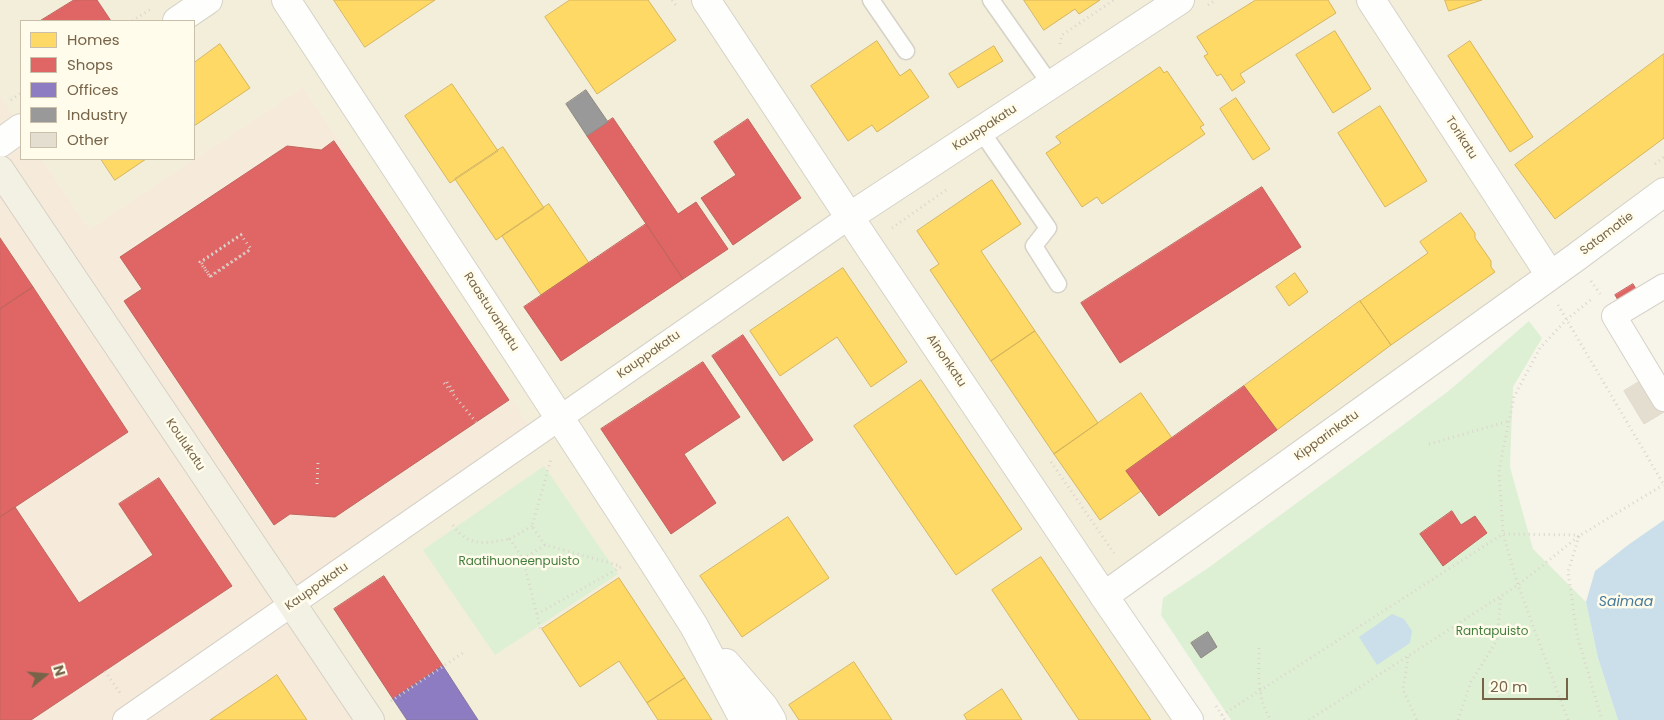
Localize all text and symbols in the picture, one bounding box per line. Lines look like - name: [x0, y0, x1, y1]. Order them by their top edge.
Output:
- legend: [20, 20, 195, 160]
- text: Homes: [67, 29, 120, 50]
- text: Shops: [67, 54, 113, 75]
- text: Offices: [67, 79, 119, 100]
- street label: Kauppakatu: [950, 102, 1020, 154]
- text: Industry: [67, 104, 127, 125]
- street label: Torikatu: [1442, 114, 1480, 162]
- text: Other: [67, 129, 109, 150]
- street label: Satamatie: [1578, 209, 1636, 259]
- street label: Raastuvankatu: [460, 270, 522, 354]
- street label: Kauppakatu: [615, 328, 683, 382]
- street label: Ainonkatu: [923, 332, 969, 390]
- street label: Kipparinkatu: [1292, 408, 1362, 464]
- street label: Koulukatu: [162, 416, 208, 474]
- park label: Raatihuoneenpuisto: [458, 555, 580, 569]
- street label: Kauppakatu: [283, 560, 351, 614]
- water label: Saimaa: [1599, 594, 1653, 610]
- park label: Rantapuisto: [1456, 625, 1528, 639]
- north arrow: [20, 650, 70, 700]
- text: N: [48, 663, 70, 679]
- scale bar: [1484, 668, 1570, 700]
- text: 20 m: [1490, 676, 1528, 697]

